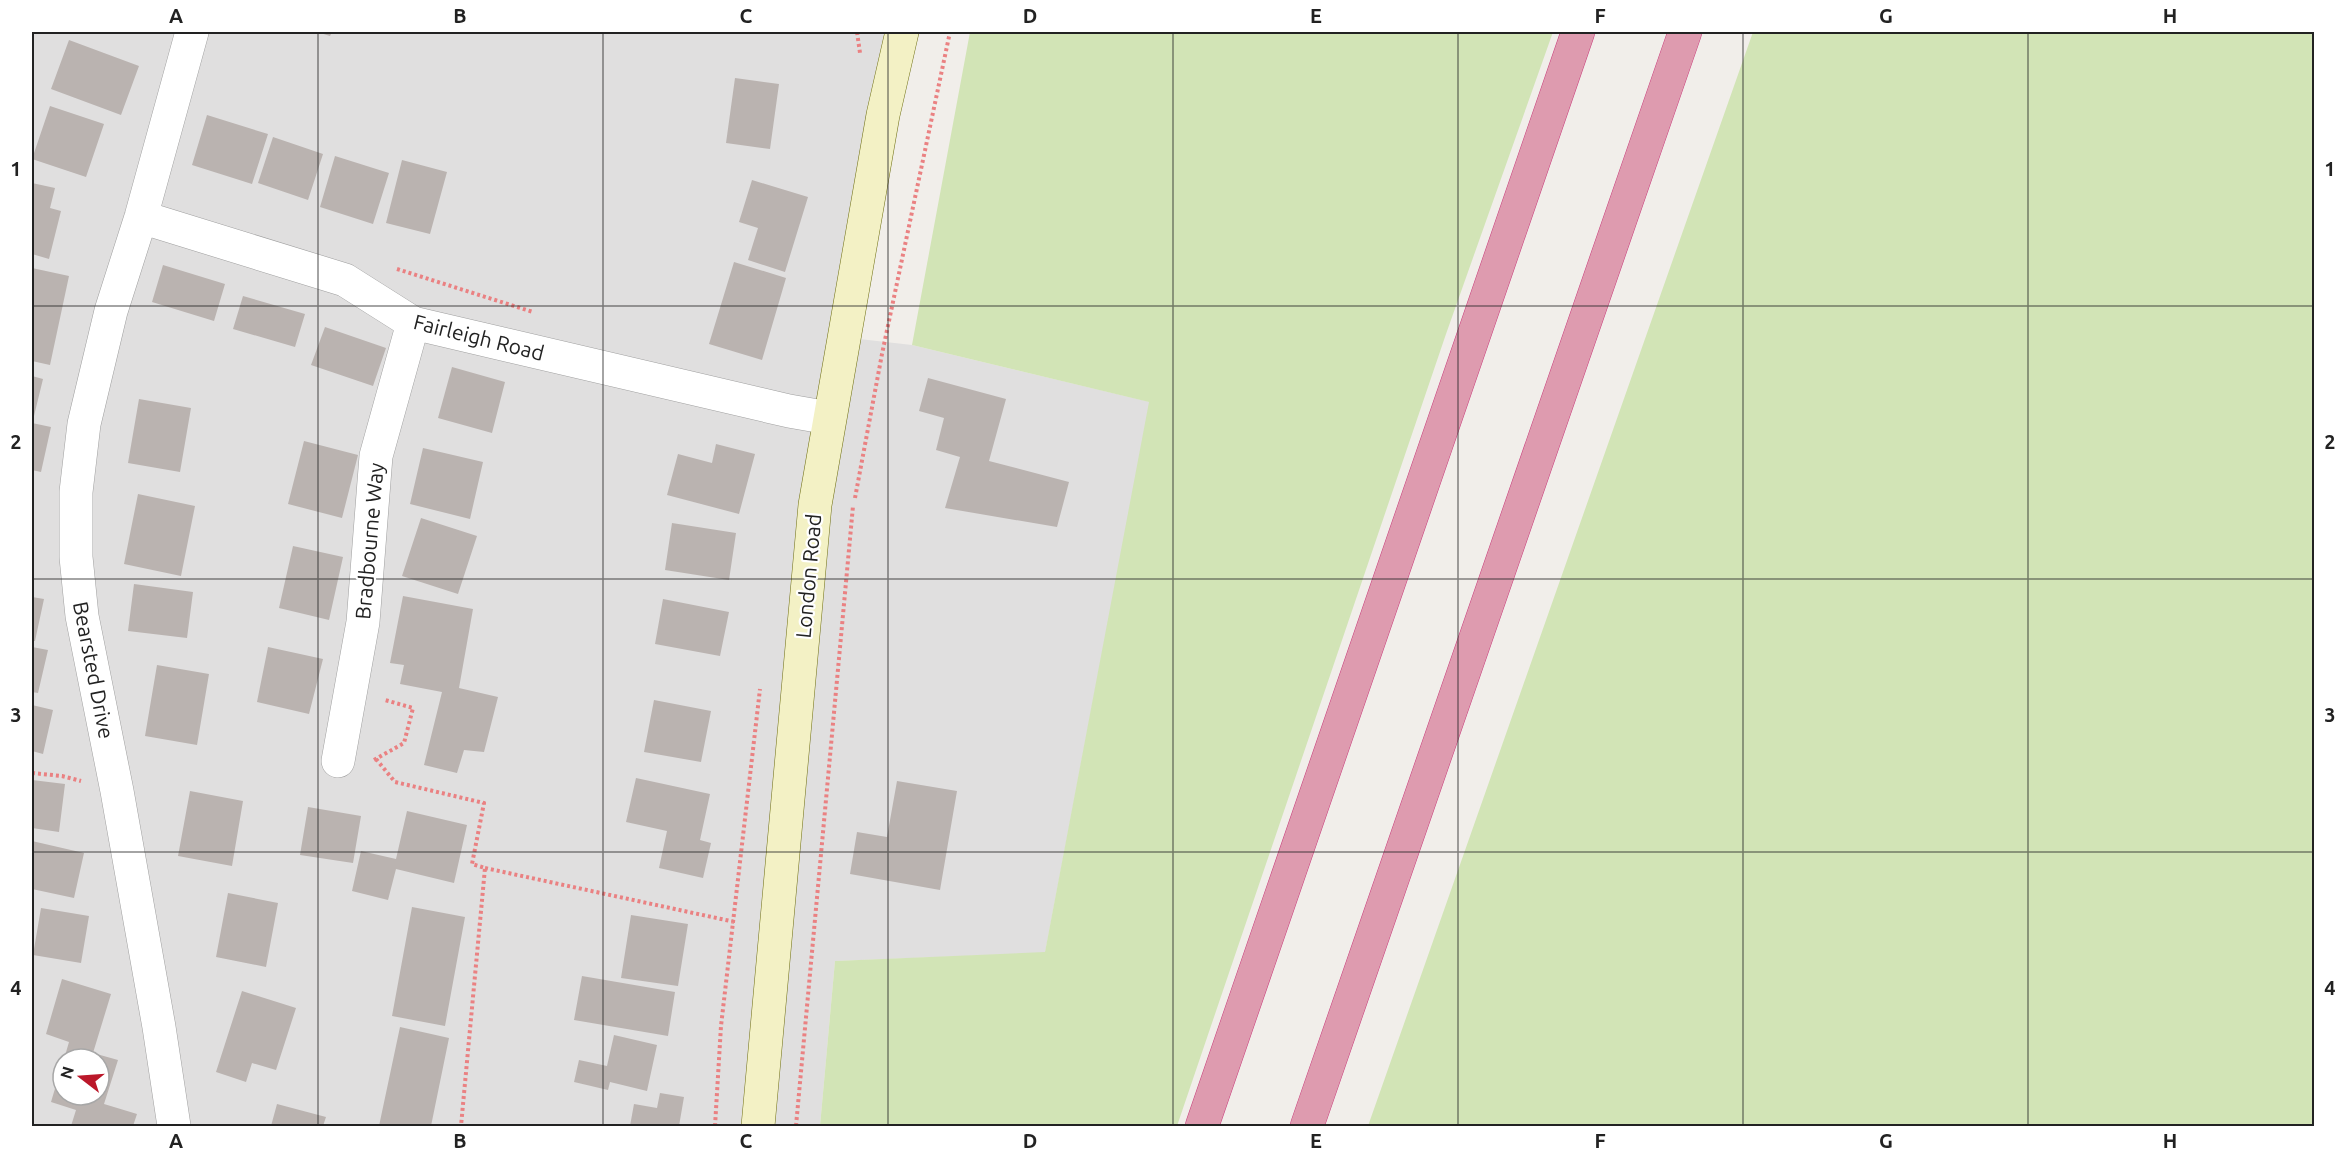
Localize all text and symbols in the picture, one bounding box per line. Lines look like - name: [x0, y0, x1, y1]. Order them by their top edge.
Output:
- text: A: [169, 4, 183, 27]
- text: B: [453, 4, 467, 27]
- text: C: [740, 4, 753, 27]
- text: D: [1023, 4, 1037, 27]
- text: E: [1310, 4, 1322, 27]
- text: F: [1594, 4, 1606, 27]
- text: G: [1879, 4, 1893, 27]
- text: H: [2163, 4, 2177, 27]
- text: 1: [10, 157, 22, 180]
- text: 1: [2324, 157, 2336, 180]
- street label: Fairleigh Road: [411, 309, 547, 365]
- text: 2: [10, 430, 22, 453]
- text: 2: [2324, 430, 2336, 453]
- street label: Bradbourne Way: [350, 462, 388, 620]
- street label: London Road: [791, 513, 825, 639]
- street label: Bearsted Drive: [69, 599, 119, 741]
- text: 3: [10, 703, 22, 726]
- text: 3: [2324, 703, 2336, 726]
- text: 4: [10, 976, 22, 999]
- text: 4: [2324, 976, 2336, 999]
- north arrow: [51, 1047, 111, 1107]
- text: N: [56, 1064, 77, 1081]
- text: A: [169, 1129, 183, 1152]
- text: B: [453, 1129, 467, 1152]
- text: C: [740, 1129, 753, 1152]
- text: D: [1023, 1129, 1037, 1152]
- text: E: [1310, 1129, 1322, 1152]
- text: F: [1594, 1129, 1606, 1152]
- text: G: [1879, 1129, 1893, 1152]
- text: H: [2163, 1129, 2177, 1152]

